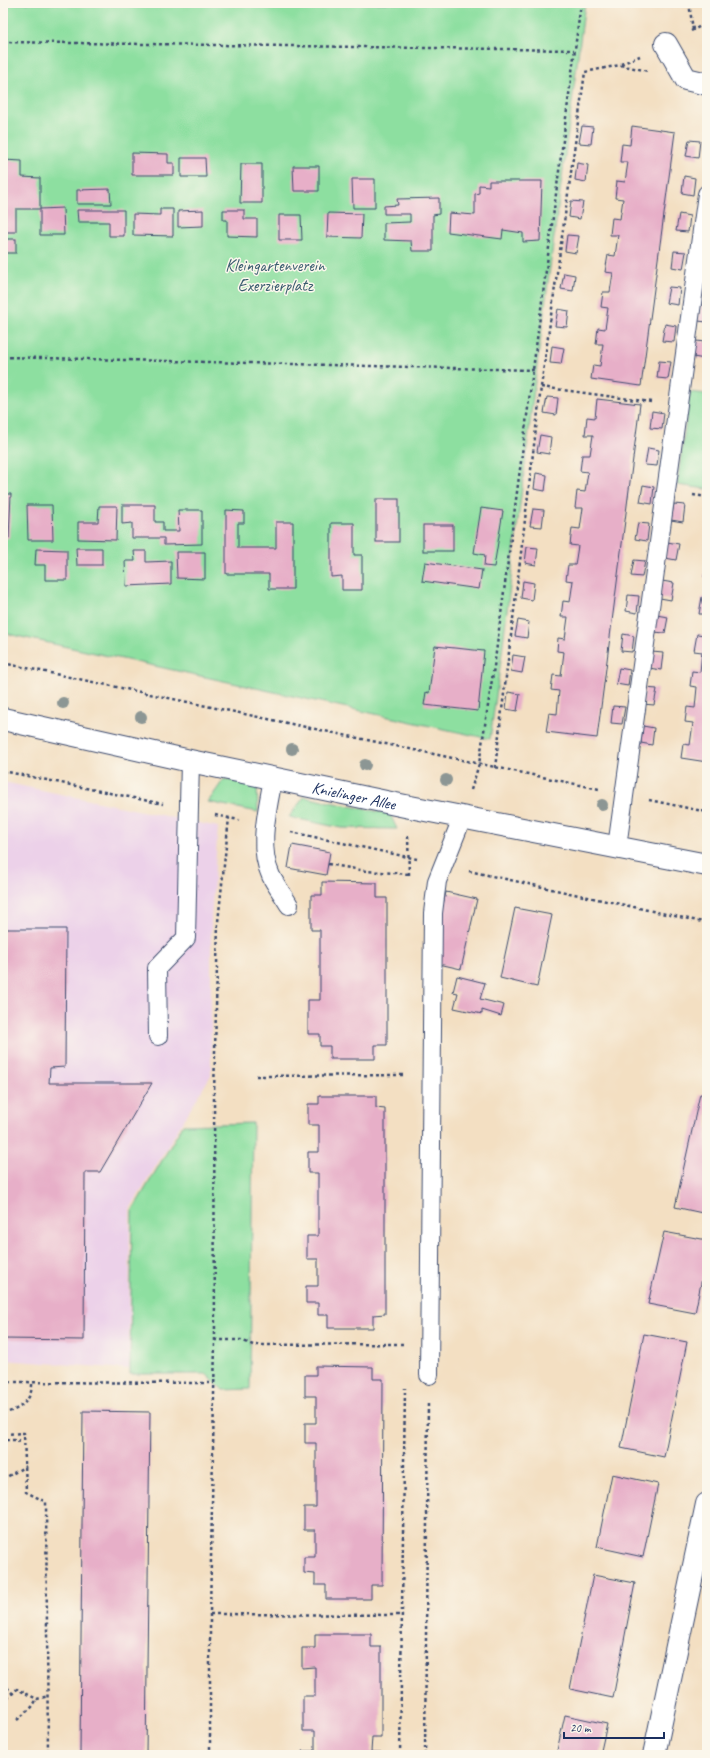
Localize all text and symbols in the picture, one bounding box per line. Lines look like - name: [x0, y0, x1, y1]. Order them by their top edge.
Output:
- park label: Kleingartenverein Exerzierplatz: [225, 255, 326, 296]
- street label: Knielinger Allee: [310, 777, 399, 815]
- scale bar: [564, 1714, 664, 1740]
- text: 20 m: [570, 1720, 592, 1736]

